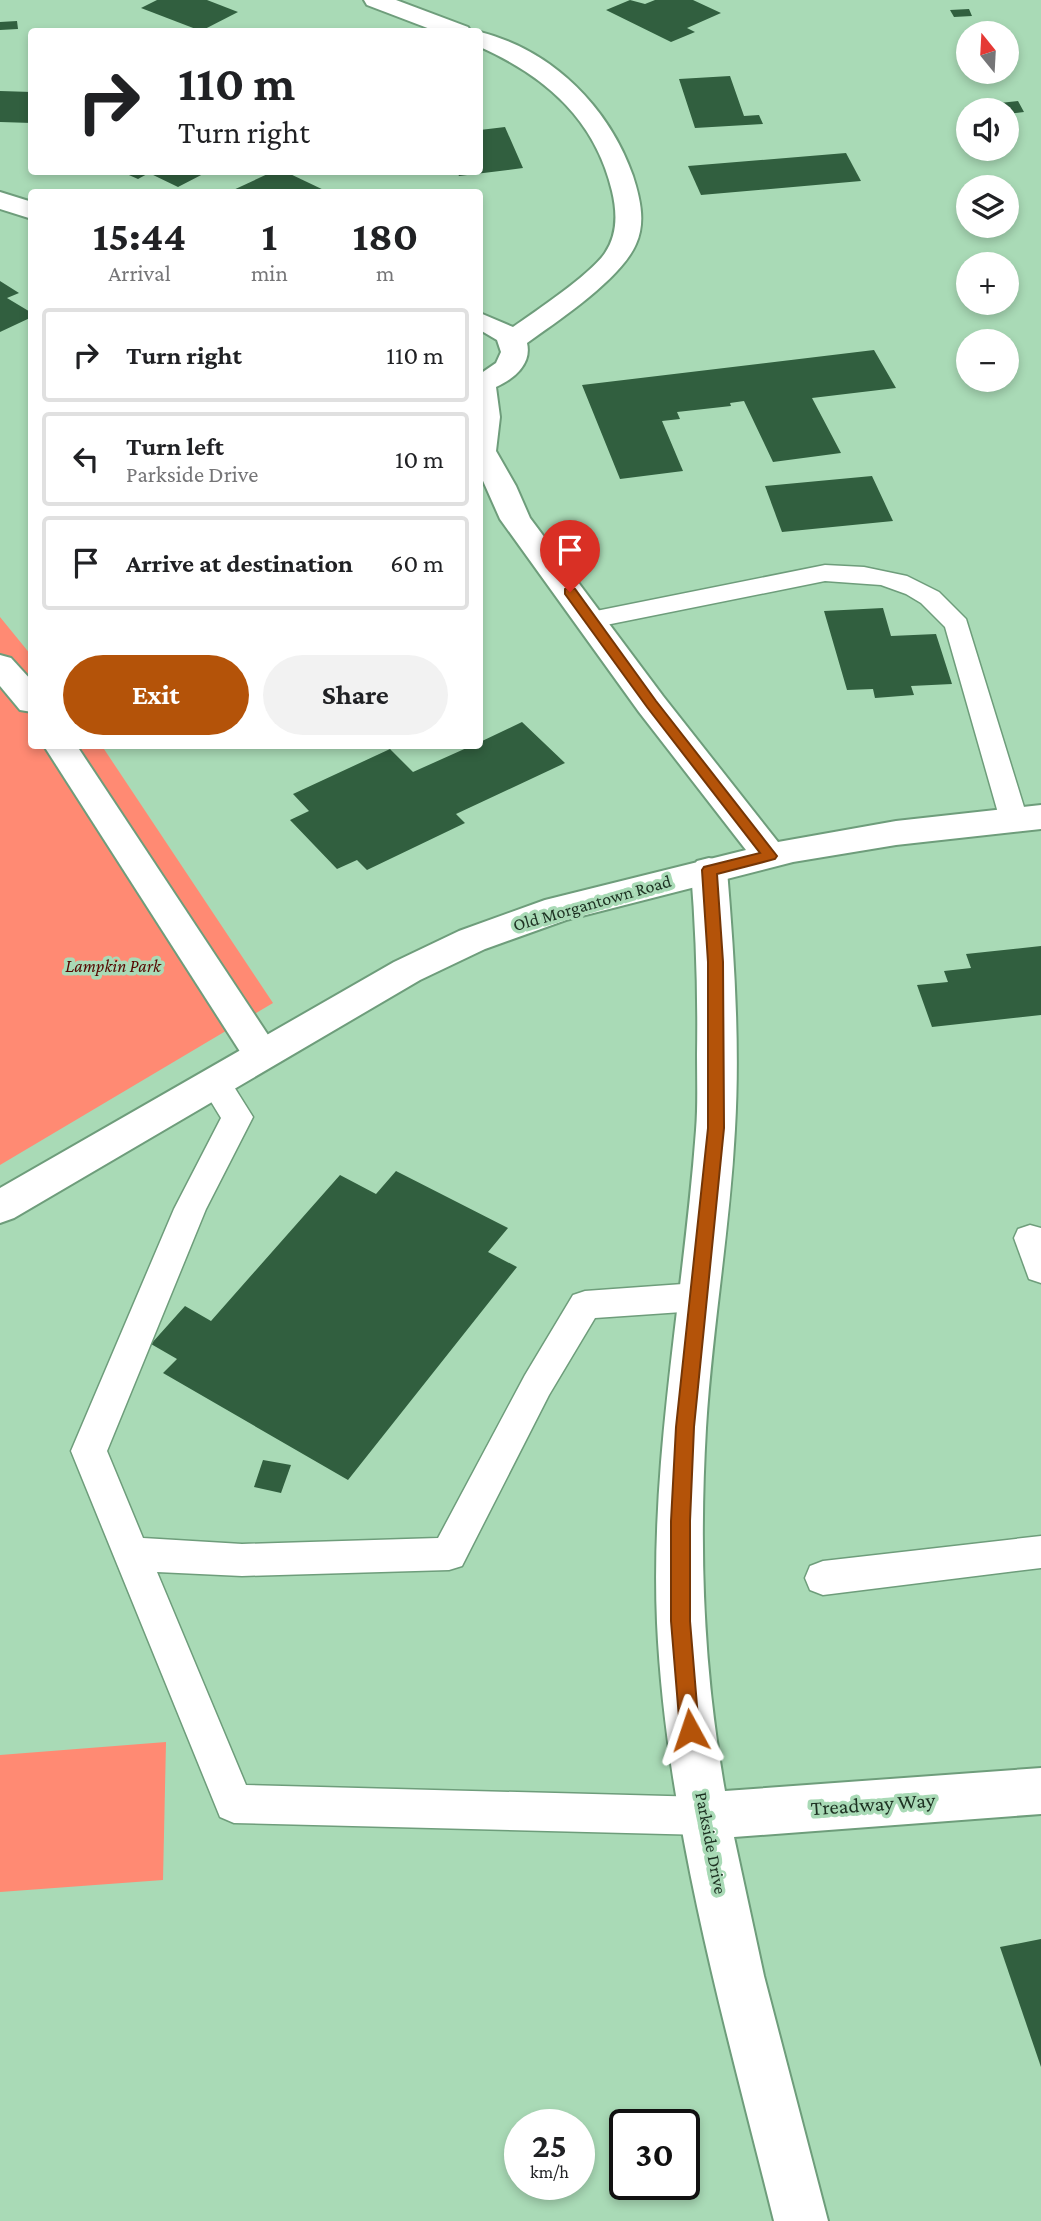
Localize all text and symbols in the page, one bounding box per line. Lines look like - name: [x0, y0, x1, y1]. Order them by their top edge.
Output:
- north arrow: [956, 21, 1018, 84]
- map controls: [956, 21, 1019, 392]
- icon: right: [63, 56, 154, 147]
- text: 110 m: [178, 56, 295, 111]
- button: sound: [956, 98, 1019, 161]
- text: Turn right: [178, 114, 310, 150]
- button: layers: [956, 175, 1019, 238]
- text: 15:44: [93, 212, 186, 259]
- text: 1: [261, 212, 277, 259]
- text: 180: [353, 212, 418, 259]
- button: +: [956, 252, 1019, 315]
- text: Arrival: [108, 260, 171, 286]
- text: min: [251, 260, 288, 286]
- text: m: [376, 260, 395, 286]
- button: −: [956, 329, 1019, 392]
- icon: right: [67, 336, 105, 374]
- text: Turn right: [126, 341, 242, 370]
- text: 110 m: [386, 341, 444, 370]
- text: Turn left: [126, 432, 224, 461]
- icon: left: [67, 440, 105, 478]
- text: 10 m: [395, 445, 444, 474]
- text: Parkside Drive: [126, 461, 258, 487]
- pin: [540, 520, 600, 592]
- icon: arrive: [551, 531, 589, 569]
- icon: arrive: [67, 544, 105, 582]
- text: Arrive at destination: [126, 549, 353, 578]
- text: 60 m: [390, 549, 444, 578]
- button: Exit: [63, 655, 249, 735]
- button: Share: [263, 655, 448, 735]
- street label: Old Morgantown Road: [511, 871, 674, 935]
- park label: Lampkin Park: [65, 956, 162, 976]
- position arrow: [653, 1693, 727, 1767]
- street label: Treadway Way: [810, 1788, 936, 1820]
- street label: Parkside Drive: [691, 1790, 731, 1896]
- speed limit sign: 30: [609, 2109, 700, 2200]
- text: 25: [532, 2126, 567, 2165]
- text: km/h: [530, 2162, 569, 2182]

